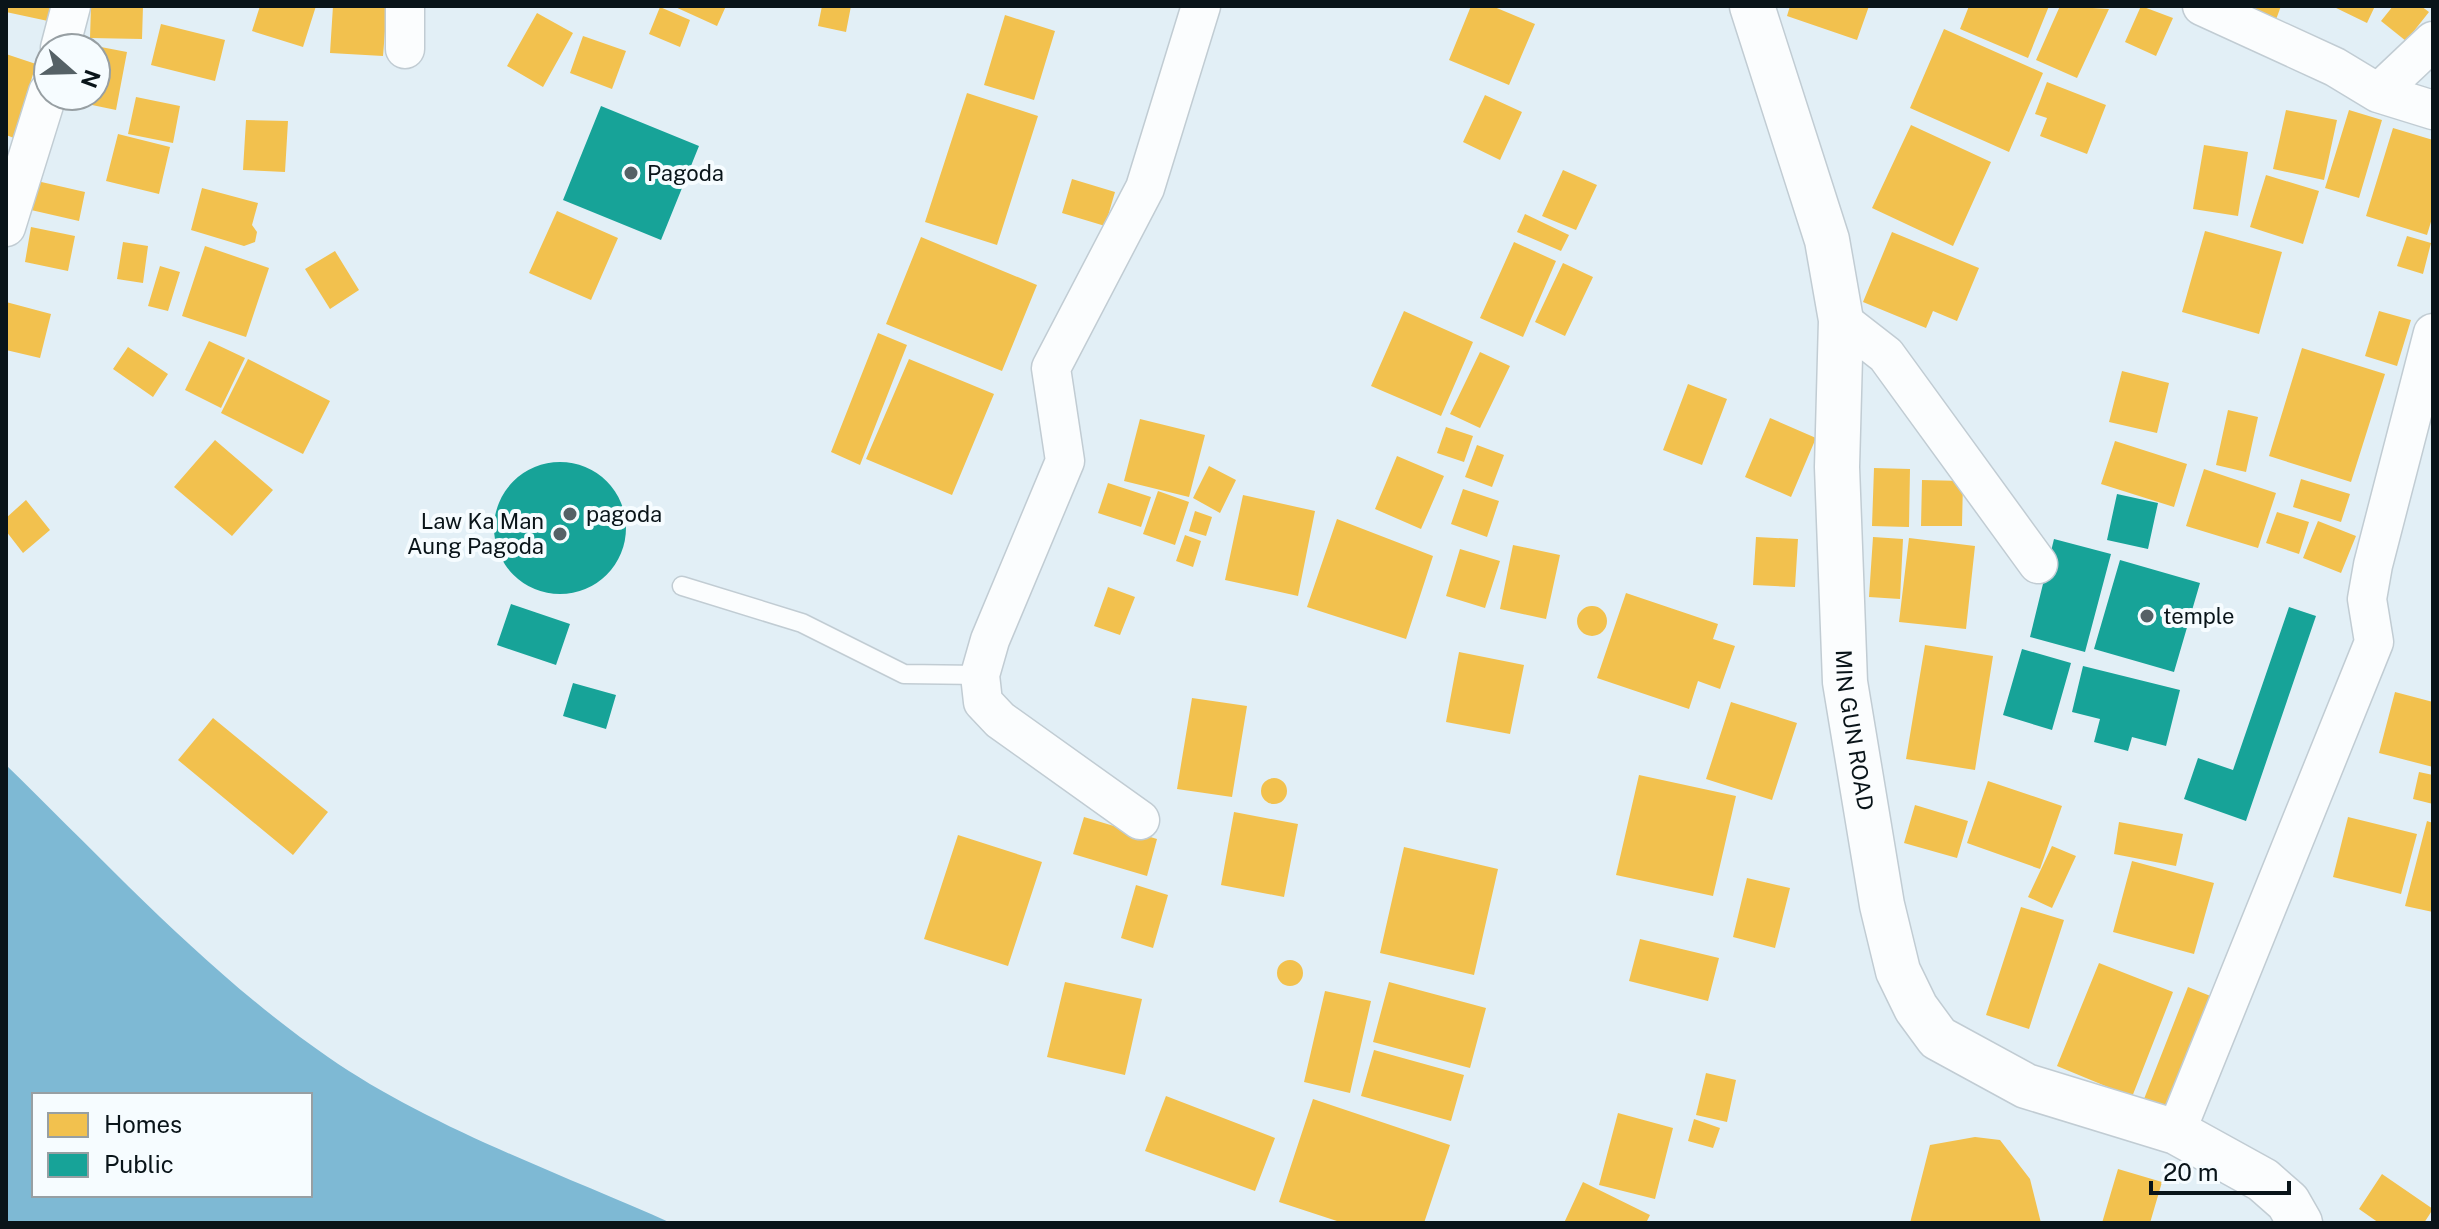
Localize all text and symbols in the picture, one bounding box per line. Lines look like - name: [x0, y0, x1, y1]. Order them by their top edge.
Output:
- north arrow: [32, 32, 112, 112]
- text: N: [76, 66, 106, 91]
- place label: Pagoda: [647, 160, 724, 186]
- marker: Pagoda: [622, 164, 640, 182]
- place label: pagoda: [586, 501, 662, 527]
- marker: pagoda: [561, 505, 579, 523]
- place label: Law Ka Man Aung Pagoda: [407, 508, 544, 559]
- marker: Law Ka Man Aung Pagoda: [551, 525, 569, 543]
- place label: temple: [2163, 603, 2234, 629]
- marker: temple: [2138, 607, 2156, 625]
- street label: MIN GUN ROAD: [1831, 649, 1879, 812]
- legend: [32, 1093, 312, 1197]
- text: Homes: [104, 1110, 182, 1138]
- scale bar: [2151, 1145, 2289, 1195]
- text: Public: [104, 1150, 174, 1178]
- text: 20 m: [2163, 1158, 2219, 1186]

